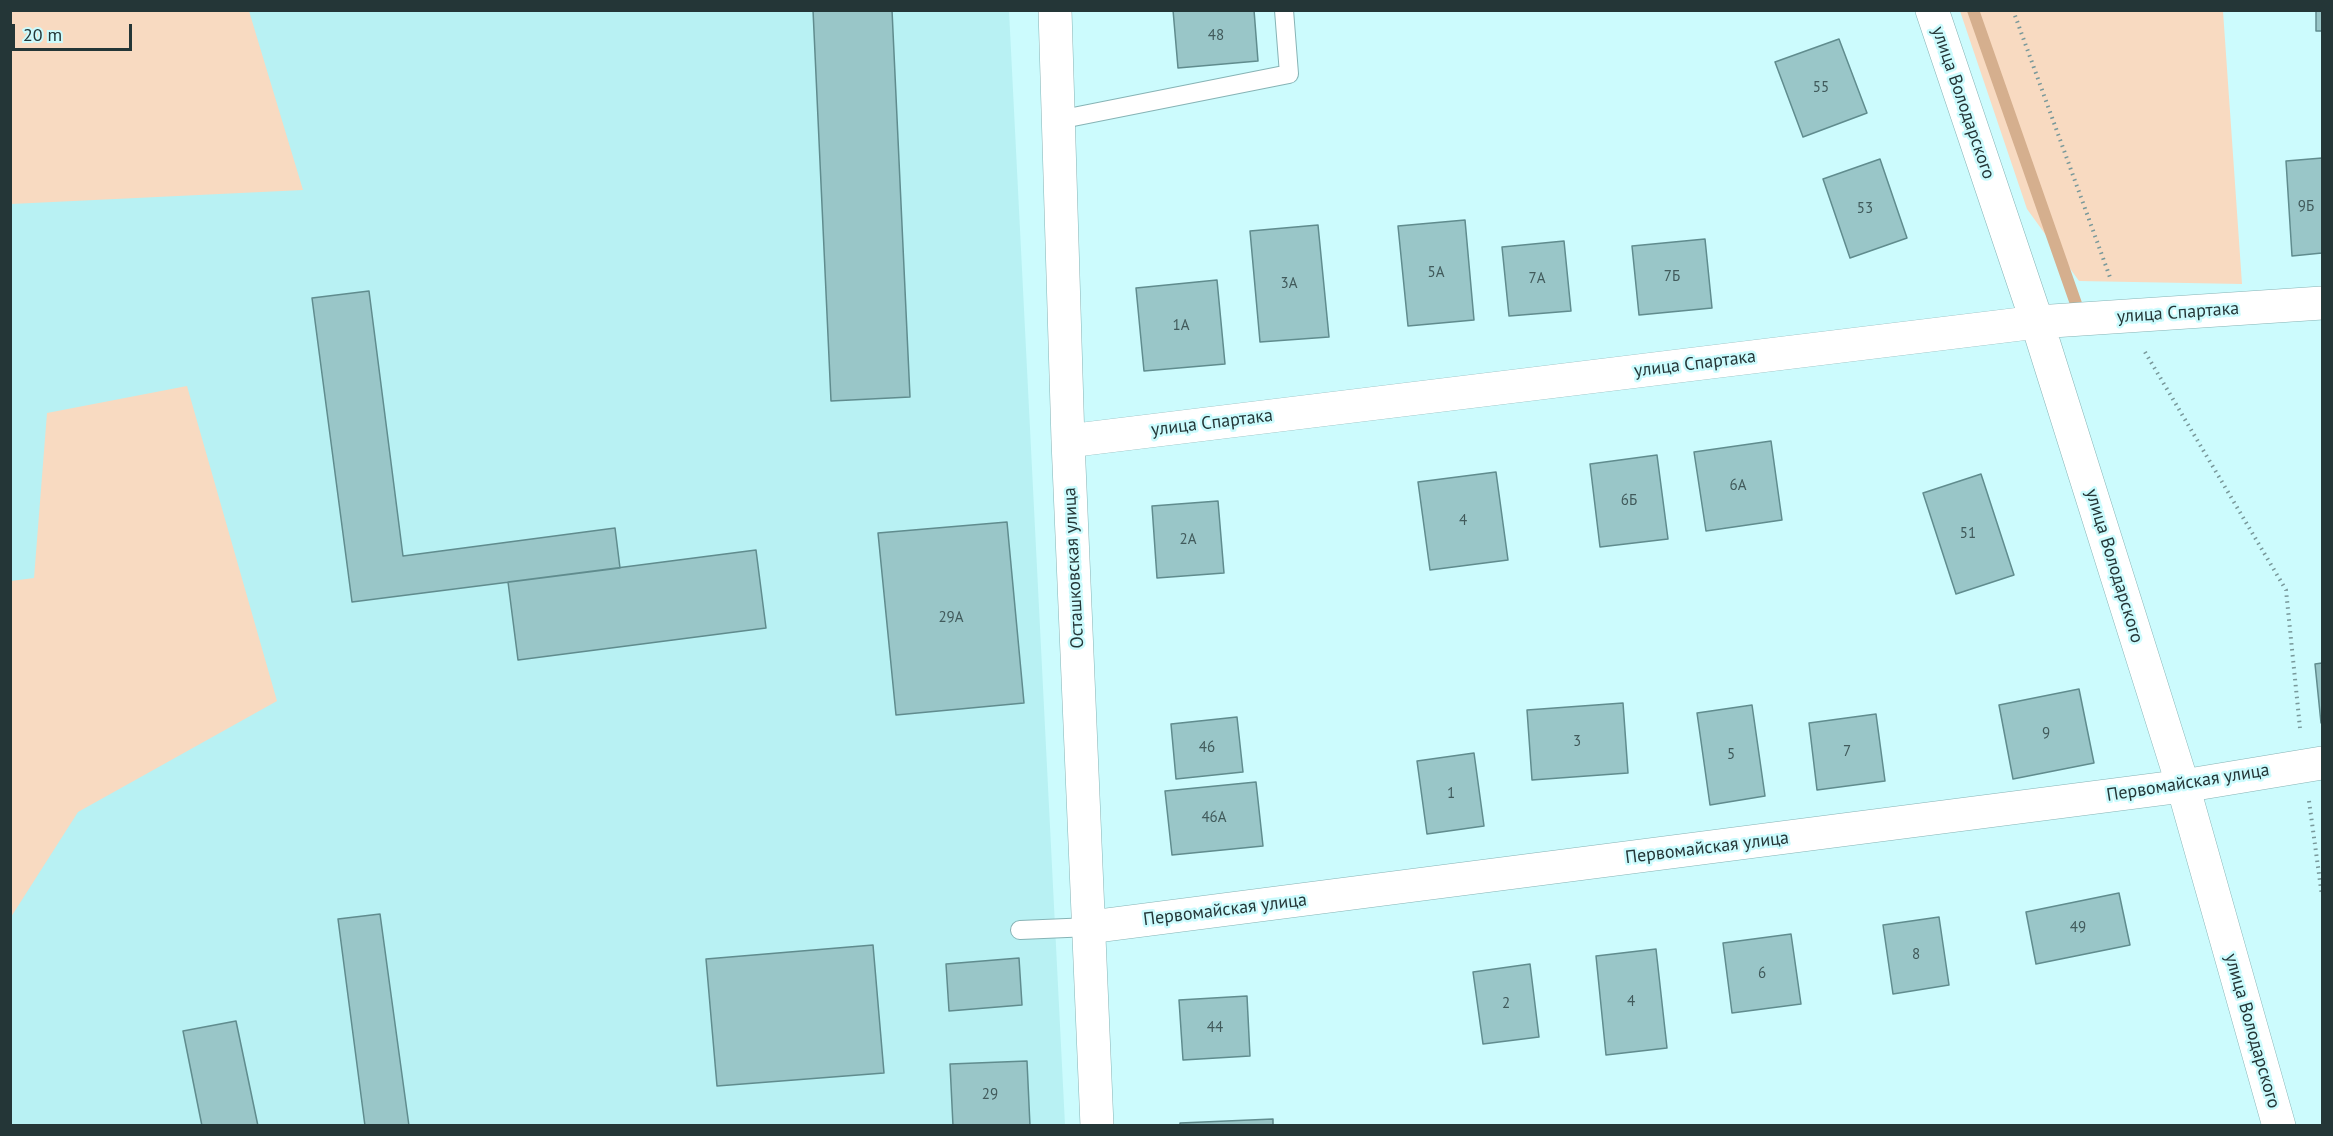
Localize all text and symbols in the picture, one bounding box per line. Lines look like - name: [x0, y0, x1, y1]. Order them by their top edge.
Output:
- scale bar: [15, 12, 135, 50]
- text: 20 m: [23, 23, 62, 46]
- street label: улица Володарского: [1927, 24, 1999, 182]
- house number: 48: [1208, 27, 1224, 45]
- house number: 55: [1813, 79, 1829, 97]
- house number: 9Б: [2298, 198, 2314, 216]
- house number: 53: [1857, 200, 1873, 218]
- house number: 5А: [1428, 264, 1444, 282]
- house number: 7Б: [1664, 268, 1680, 286]
- house number: 7А: [1529, 270, 1545, 288]
- house number: 3А: [1281, 275, 1297, 293]
- street label: улица Спартака: [2116, 298, 2240, 328]
- house number: 1А: [1173, 317, 1189, 335]
- street label: улица Спартака: [1633, 346, 1757, 382]
- street label: улица Спартака: [1150, 405, 1274, 441]
- house number: 6А: [1730, 477, 1746, 495]
- street label: улица Володарского: [2080, 486, 2148, 646]
- street label: Осташковская улица: [1059, 487, 1089, 649]
- house number: 6Б: [1621, 492, 1637, 510]
- house number: 4: [1459, 512, 1467, 530]
- house number: 51: [1960, 525, 1976, 543]
- house number: 2А: [1180, 531, 1196, 549]
- house number: 29А: [938, 609, 964, 627]
- house number: 9: [2042, 725, 2050, 743]
- house number: 3: [1573, 733, 1581, 751]
- house number: 46: [1199, 739, 1215, 757]
- house number: 7: [1843, 743, 1851, 761]
- house number: 5: [1727, 746, 1735, 764]
- street label: Первомайская улица: [2105, 759, 2271, 807]
- house number: 1: [1447, 785, 1455, 803]
- house number: 46А: [1201, 809, 1227, 827]
- street label: Первомайская улица: [1624, 827, 1790, 869]
- street label: Первомайская улица: [1142, 889, 1308, 931]
- house number: 49: [2070, 919, 2086, 937]
- house number: 8: [1912, 946, 1920, 964]
- street label: улица Володарского: [2220, 951, 2284, 1111]
- house number: 6: [1758, 965, 1766, 983]
- house number: 4: [1627, 993, 1635, 1011]
- house number: 2: [1502, 995, 1510, 1013]
- house number: 44: [1207, 1019, 1223, 1037]
- house number: 29: [982, 1086, 998, 1104]

